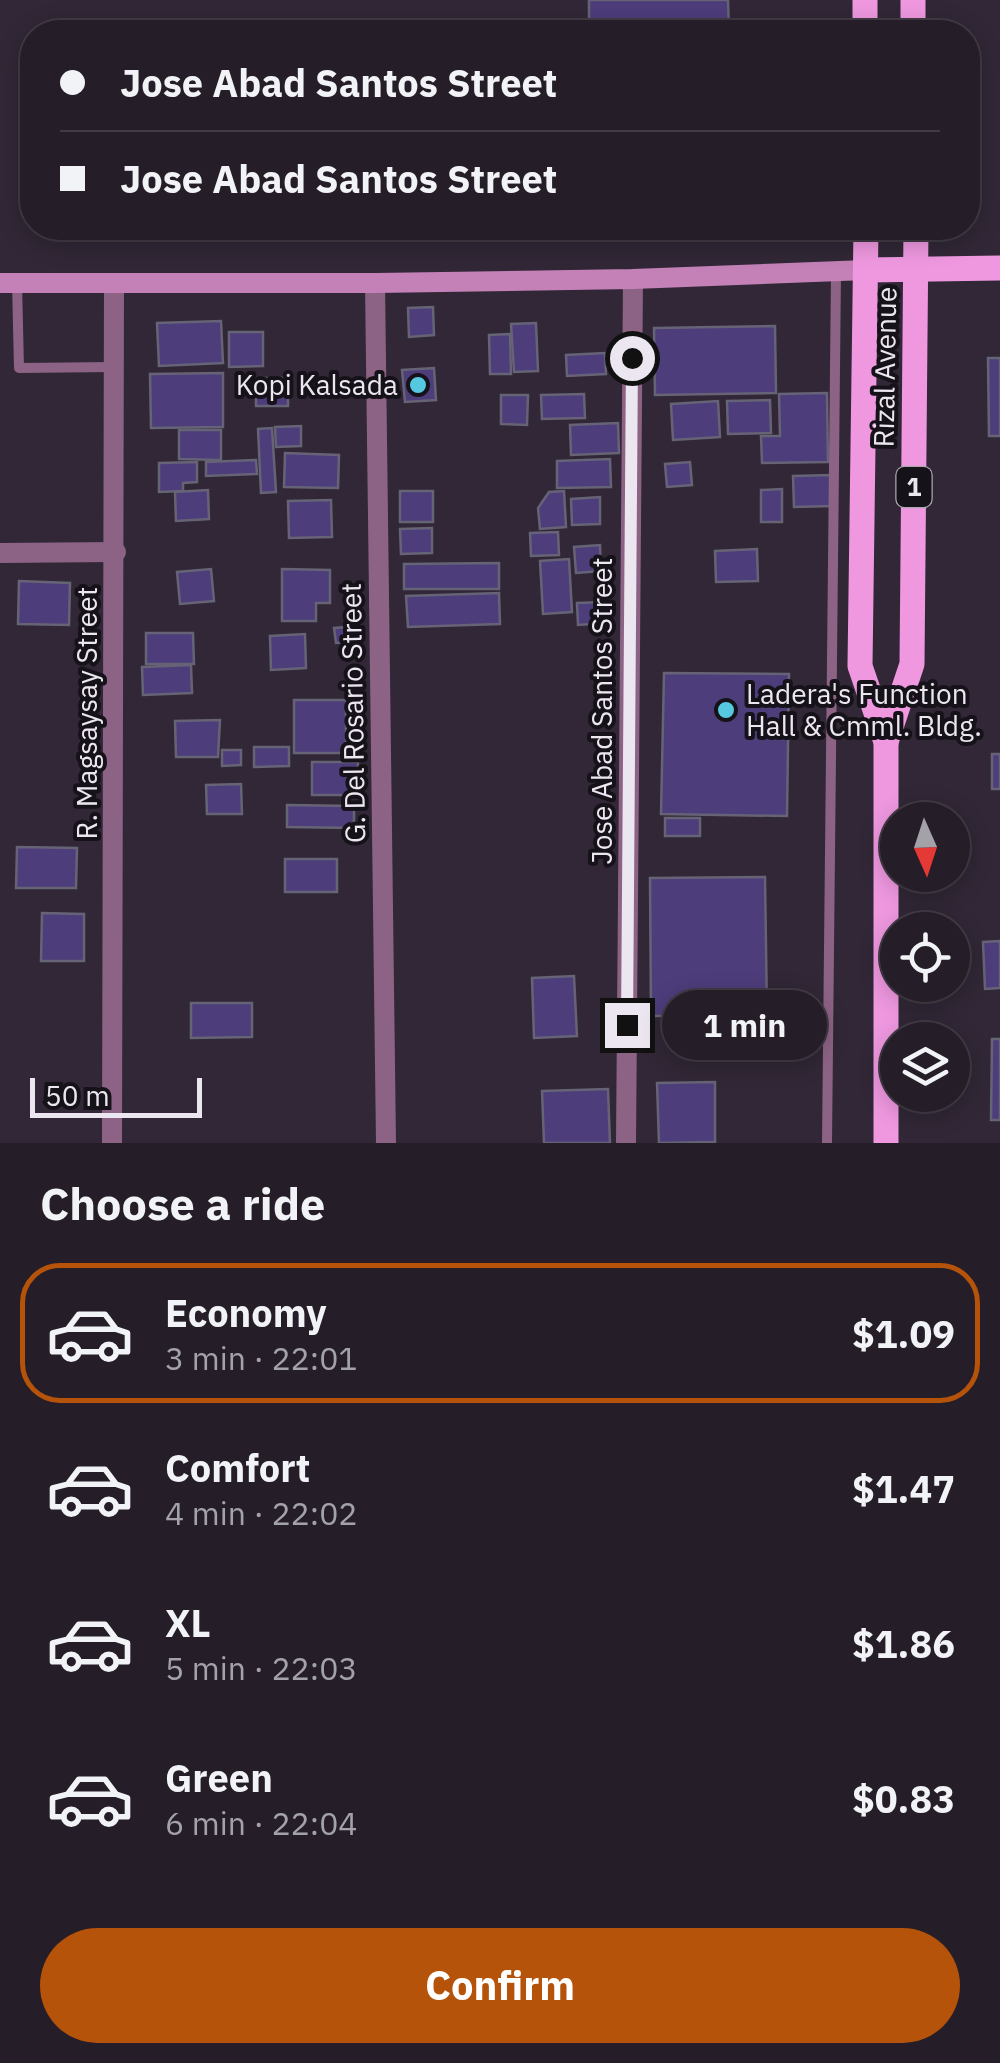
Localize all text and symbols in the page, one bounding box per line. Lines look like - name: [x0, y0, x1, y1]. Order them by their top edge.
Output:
- text: Jose Abad Santos Street: [120, 58, 557, 107]
- text: Jose Abad Santos Street: [120, 154, 557, 203]
- street label: Rizal Avenue: [865, 286, 904, 448]
- route start: [610, 336, 655, 381]
- place label: Kopi Kalsada: [236, 366, 398, 403]
- marker: Kopi Kalsada: [407, 374, 429, 396]
- road number: 1: [896, 467, 932, 507]
- street label: Jose Abad Santos Street: [583, 557, 620, 865]
- street label: G. Del Rosario Street: [332, 583, 373, 843]
- street label: R. Magsaysay Street: [68, 587, 105, 839]
- place label: Ladera's Function Hall & Cmml. Bldg.: [746, 675, 982, 744]
- marker: Ladera's Function Hall & Cmml. Bldg.: [715, 699, 737, 721]
- north arrow: [880, 802, 970, 892]
- map controls: [880, 802, 970, 1112]
- button: locate: [880, 912, 970, 1002]
- callout: 1 min: [662, 990, 827, 1060]
- route end: [605, 1003, 650, 1048]
- text: 1 min: [703, 1004, 786, 1046]
- button: layers: [880, 1022, 970, 1112]
- scale bar: [30, 1073, 202, 1118]
- text: 50 m: [45, 1077, 110, 1114]
- text: Choose a ride: [40, 1174, 325, 1232]
- icon: car: [45, 1288, 135, 1378]
- text: Economy: [165, 1288, 327, 1337]
- text: $1.09: [852, 1309, 955, 1358]
- text: 3 min · 22:01: [165, 1337, 358, 1379]
- icon: car: [45, 1443, 135, 1533]
- text: Comfort: [165, 1443, 310, 1492]
- text: $1.47: [852, 1464, 955, 1513]
- text: 4 min · 22:02: [165, 1492, 358, 1534]
- icon: car: [45, 1598, 135, 1688]
- text: XL: [165, 1598, 211, 1647]
- text: $1.86: [852, 1619, 955, 1668]
- text: 5 min · 22:03: [165, 1647, 358, 1689]
- icon: car: [45, 1753, 135, 1843]
- text: Green: [165, 1753, 273, 1802]
- text: $0.83: [852, 1774, 955, 1823]
- text: 6 min · 22:04: [165, 1802, 358, 1844]
- button: Confirm: [40, 1928, 960, 2043]

